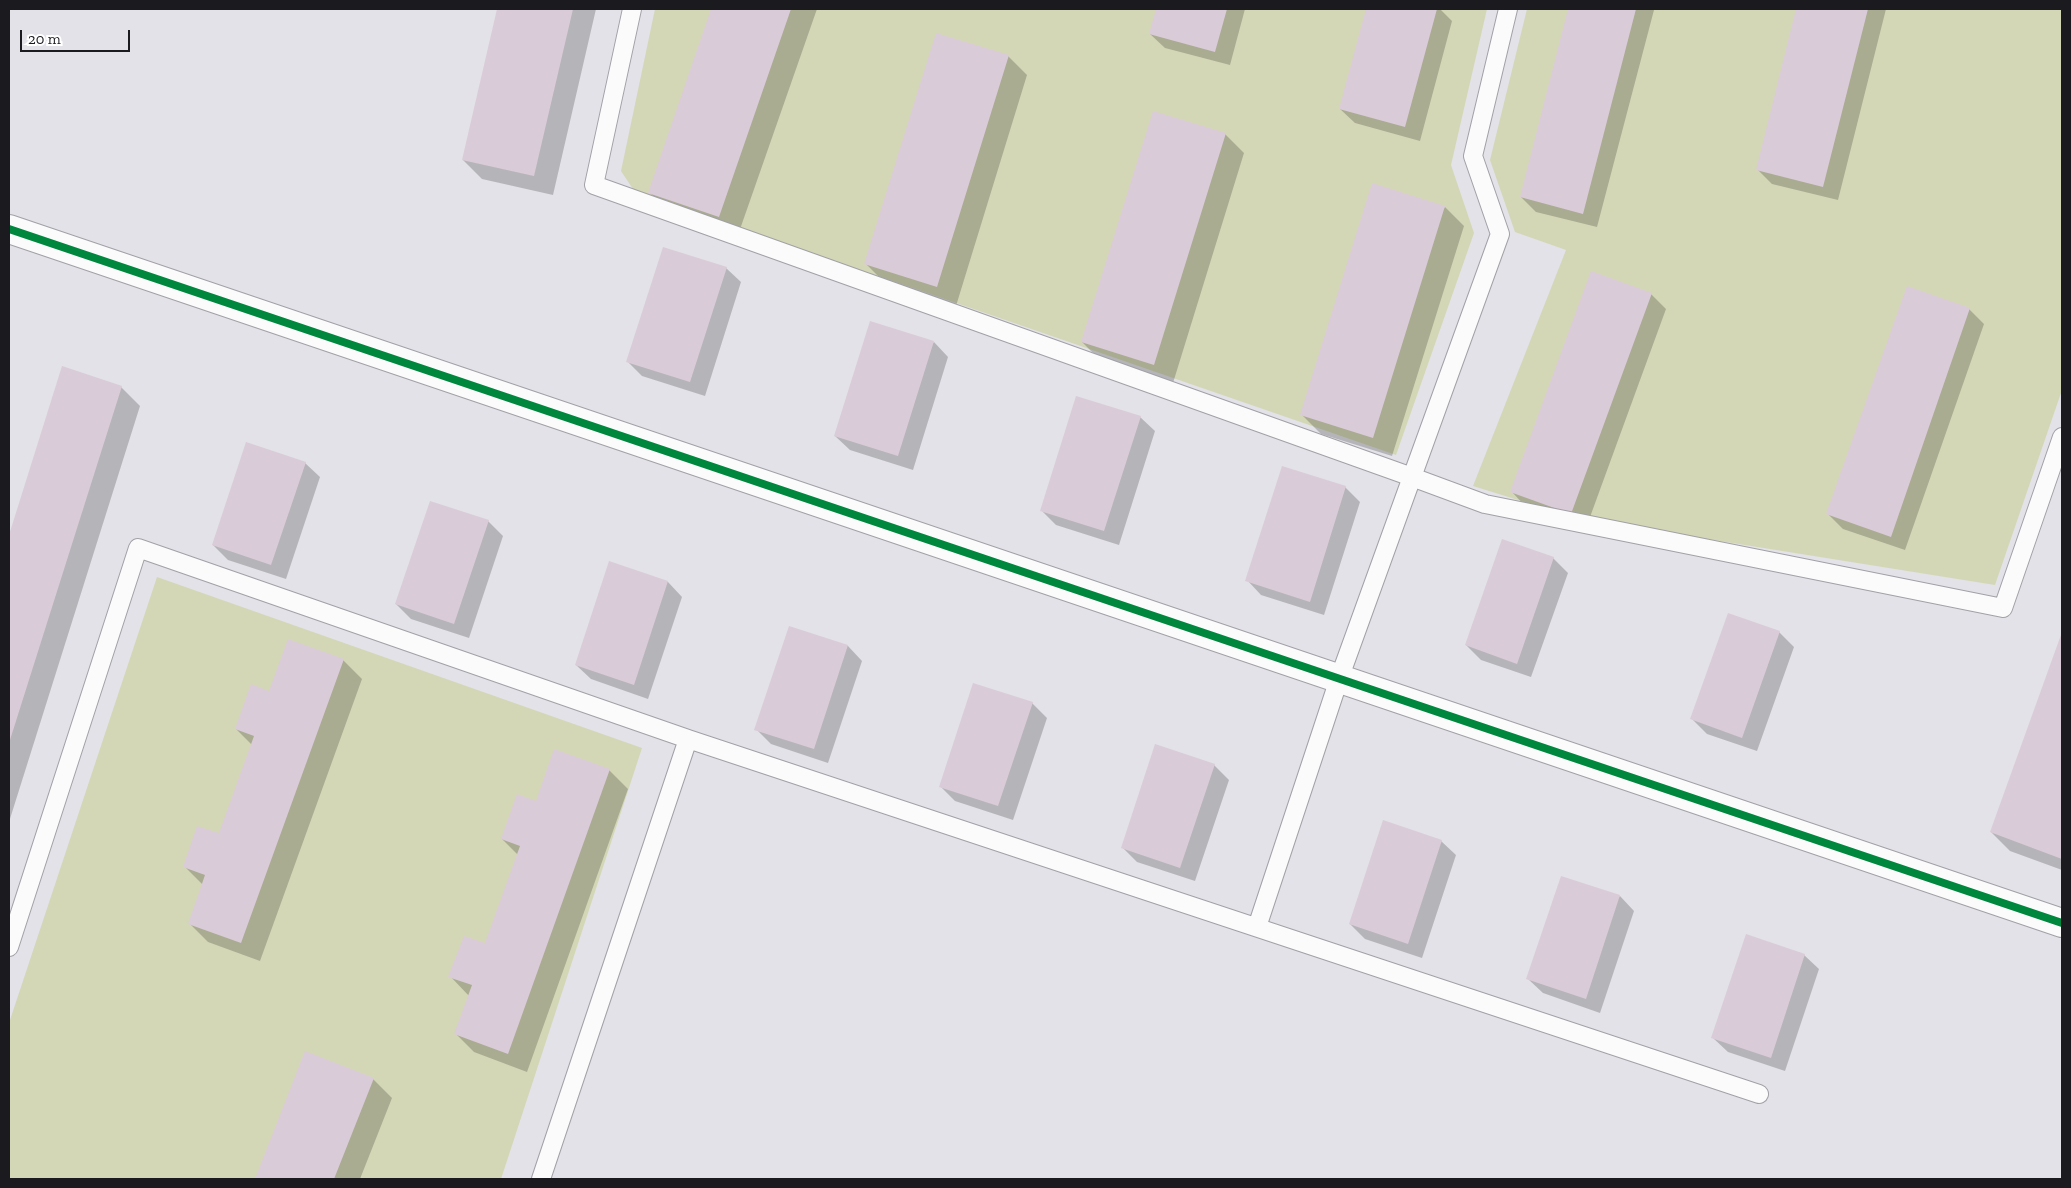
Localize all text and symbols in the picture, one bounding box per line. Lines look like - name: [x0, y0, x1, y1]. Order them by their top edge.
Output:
- scale bar: [22, 20, 132, 52]
- text: 20 m: [28, 30, 61, 48]

